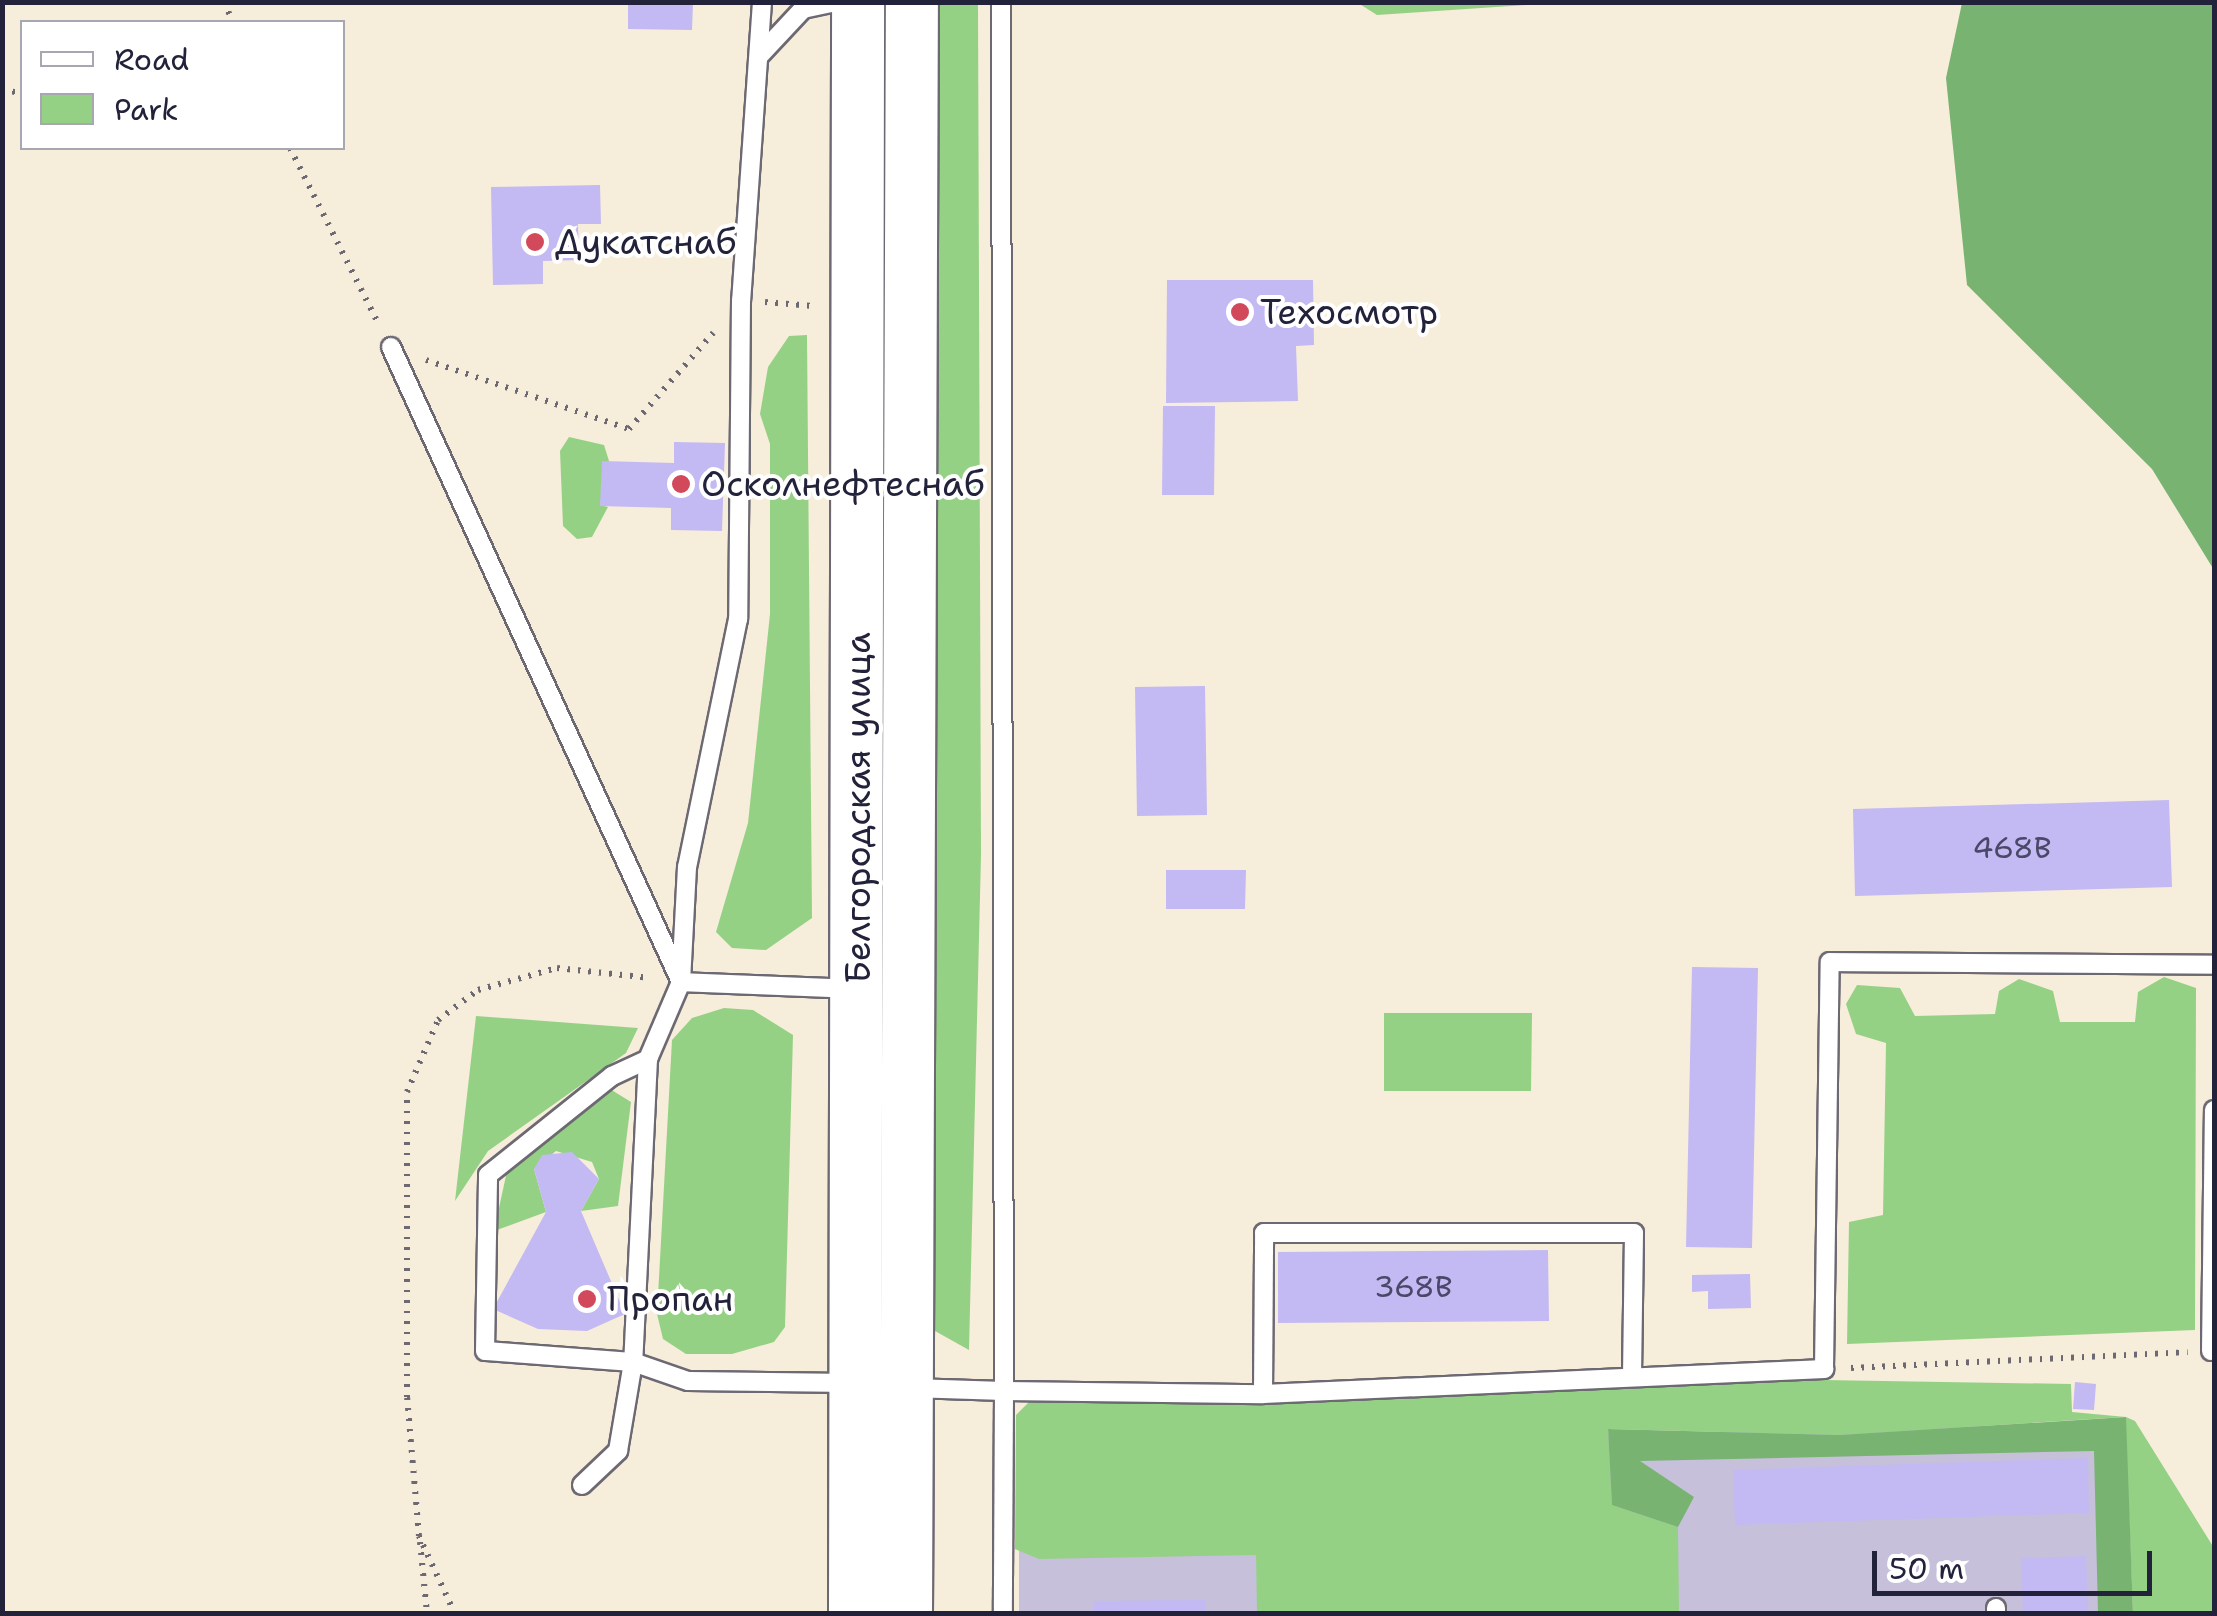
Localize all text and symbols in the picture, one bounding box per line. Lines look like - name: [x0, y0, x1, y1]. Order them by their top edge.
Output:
- legend: [20, 20, 345, 150]
- text: Road: [114, 39, 189, 80]
- text: Park: [114, 89, 178, 130]
- place label: Дукатснаб: [555, 221, 736, 263]
- marker: Дукатснаб: [524, 231, 546, 253]
- place label: Техосмотр: [1260, 291, 1438, 333]
- marker: Техосмотр: [1229, 301, 1251, 323]
- place label: Осколнефтеснаб: [701, 463, 985, 505]
- marker: Осколнефтеснаб: [670, 473, 692, 495]
- street label: Белгородская улица: [837, 632, 879, 984]
- house number: 468В: [1973, 830, 2051, 866]
- house number: 368В: [1374, 1269, 1452, 1305]
- place label: Пропан: [607, 1278, 733, 1320]
- marker: Пропан: [576, 1288, 598, 1310]
- scale bar: [1877, 1531, 2157, 1593]
- text: 50 m: [1889, 1548, 1964, 1589]

